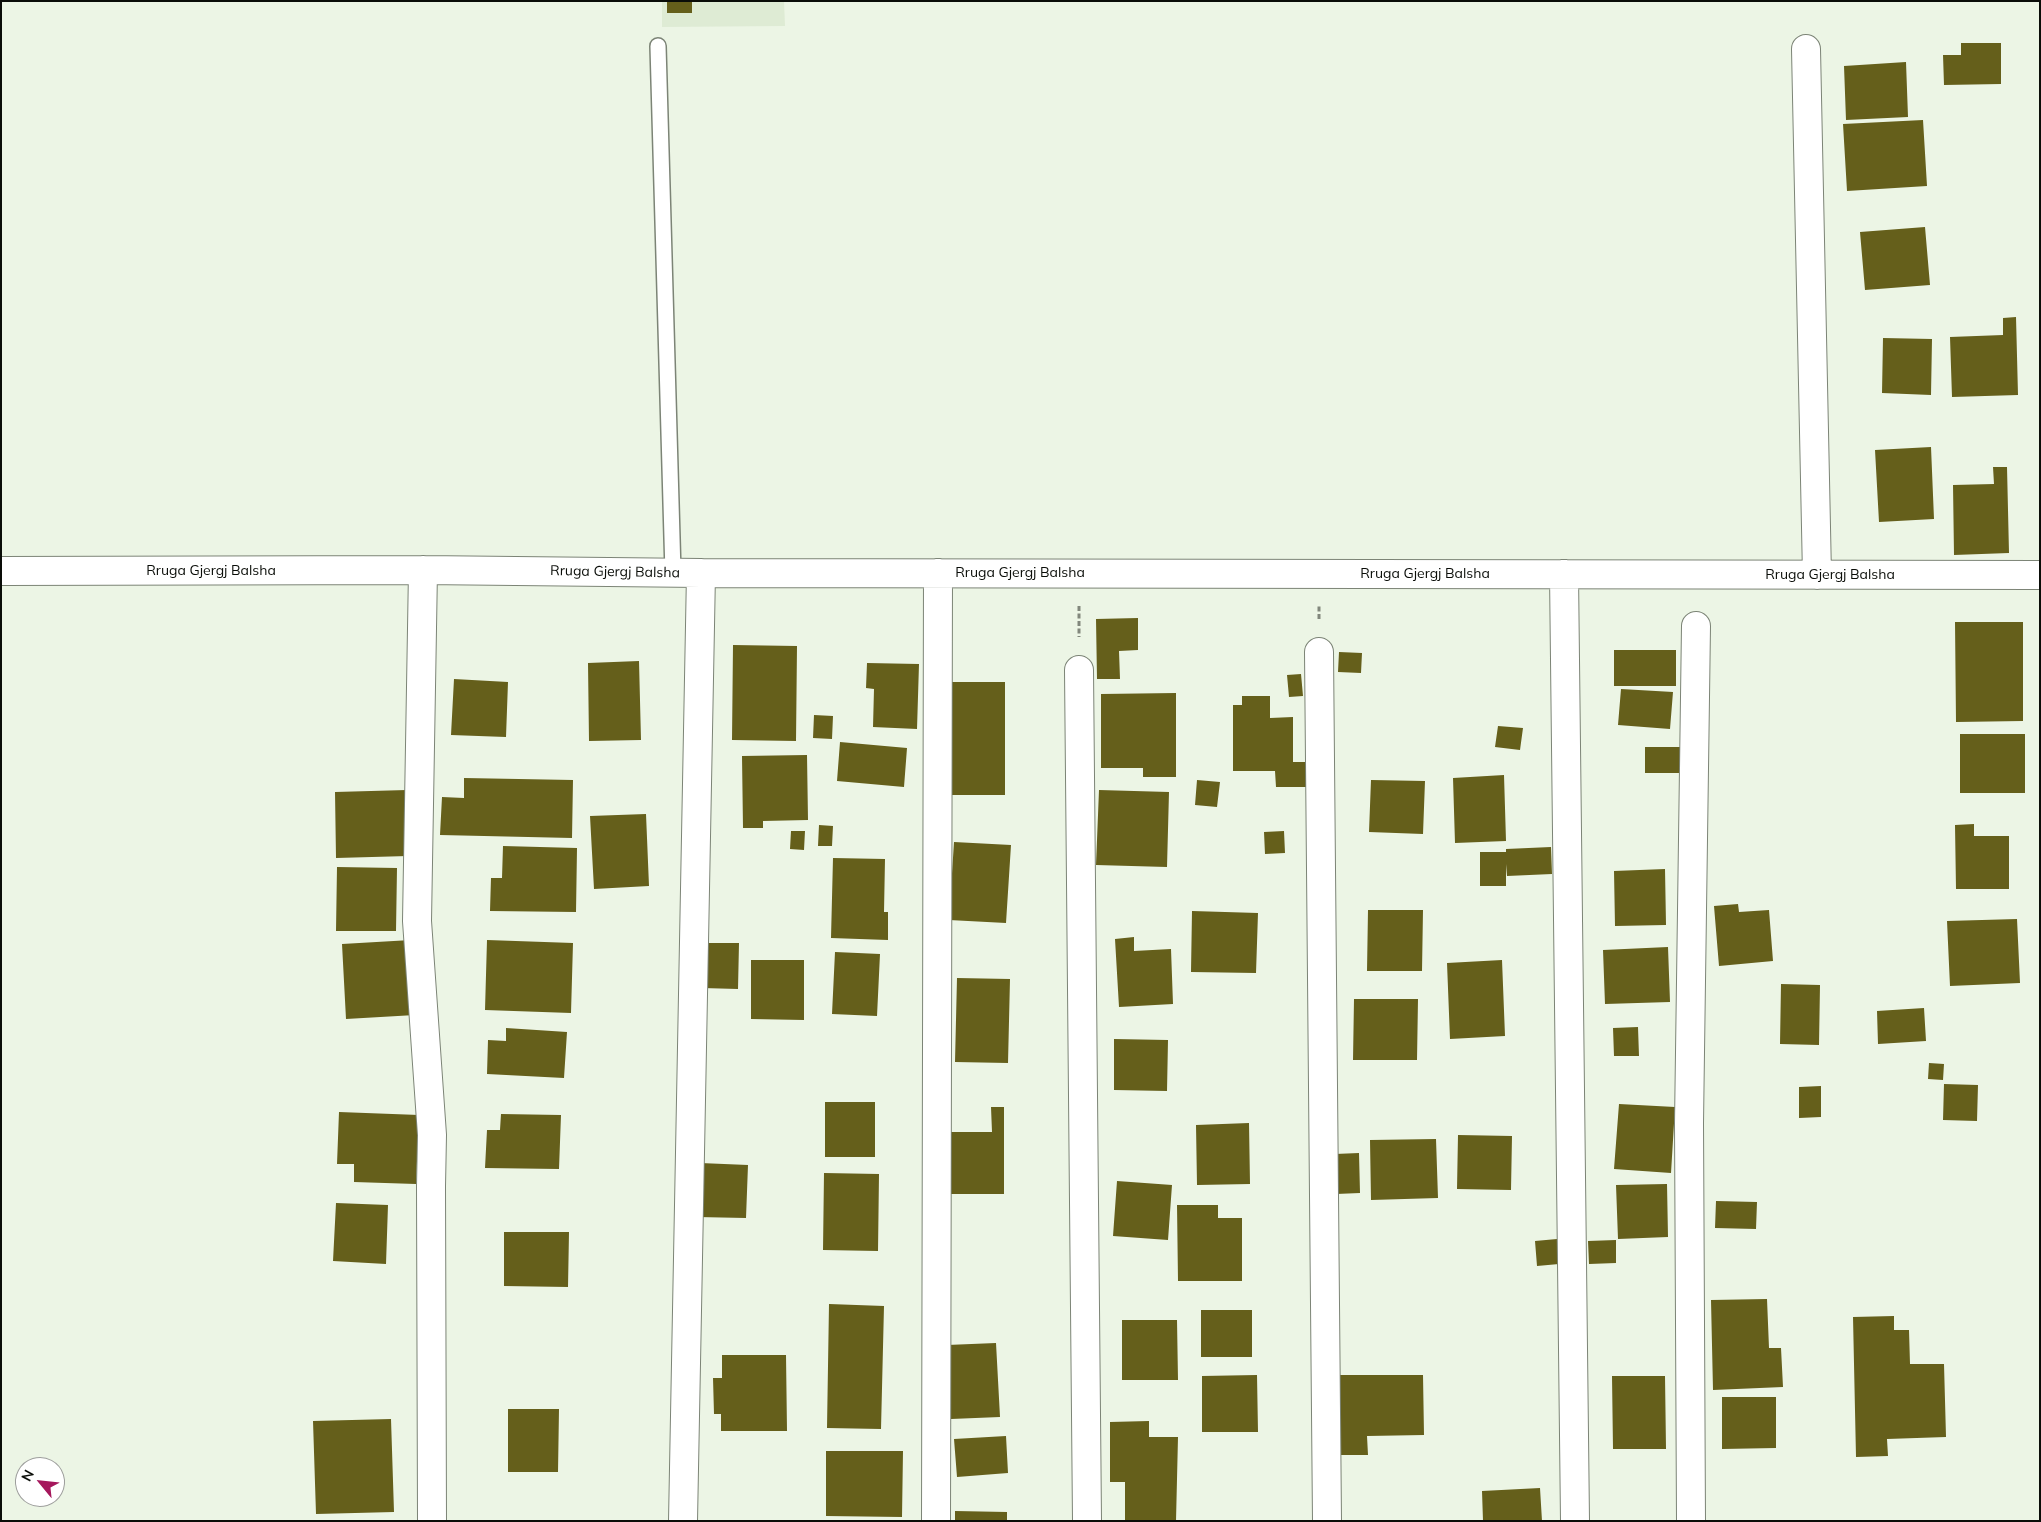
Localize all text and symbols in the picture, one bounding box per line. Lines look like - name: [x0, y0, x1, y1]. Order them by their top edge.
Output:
- street label: Rruga Gjergj Balsha: [550, 562, 680, 582]
- street label: Rruga Gjergj Balsha: [146, 563, 276, 579]
- street label: Rruga Gjergj Balsha: [955, 565, 1085, 581]
- street label: Rruga Gjergj Balsha: [1360, 566, 1490, 582]
- street label: Rruga Gjergj Balsha: [1765, 567, 1895, 583]
- north arrow: [15, 1457, 65, 1507]
- text: N: [17, 1467, 38, 1484]

